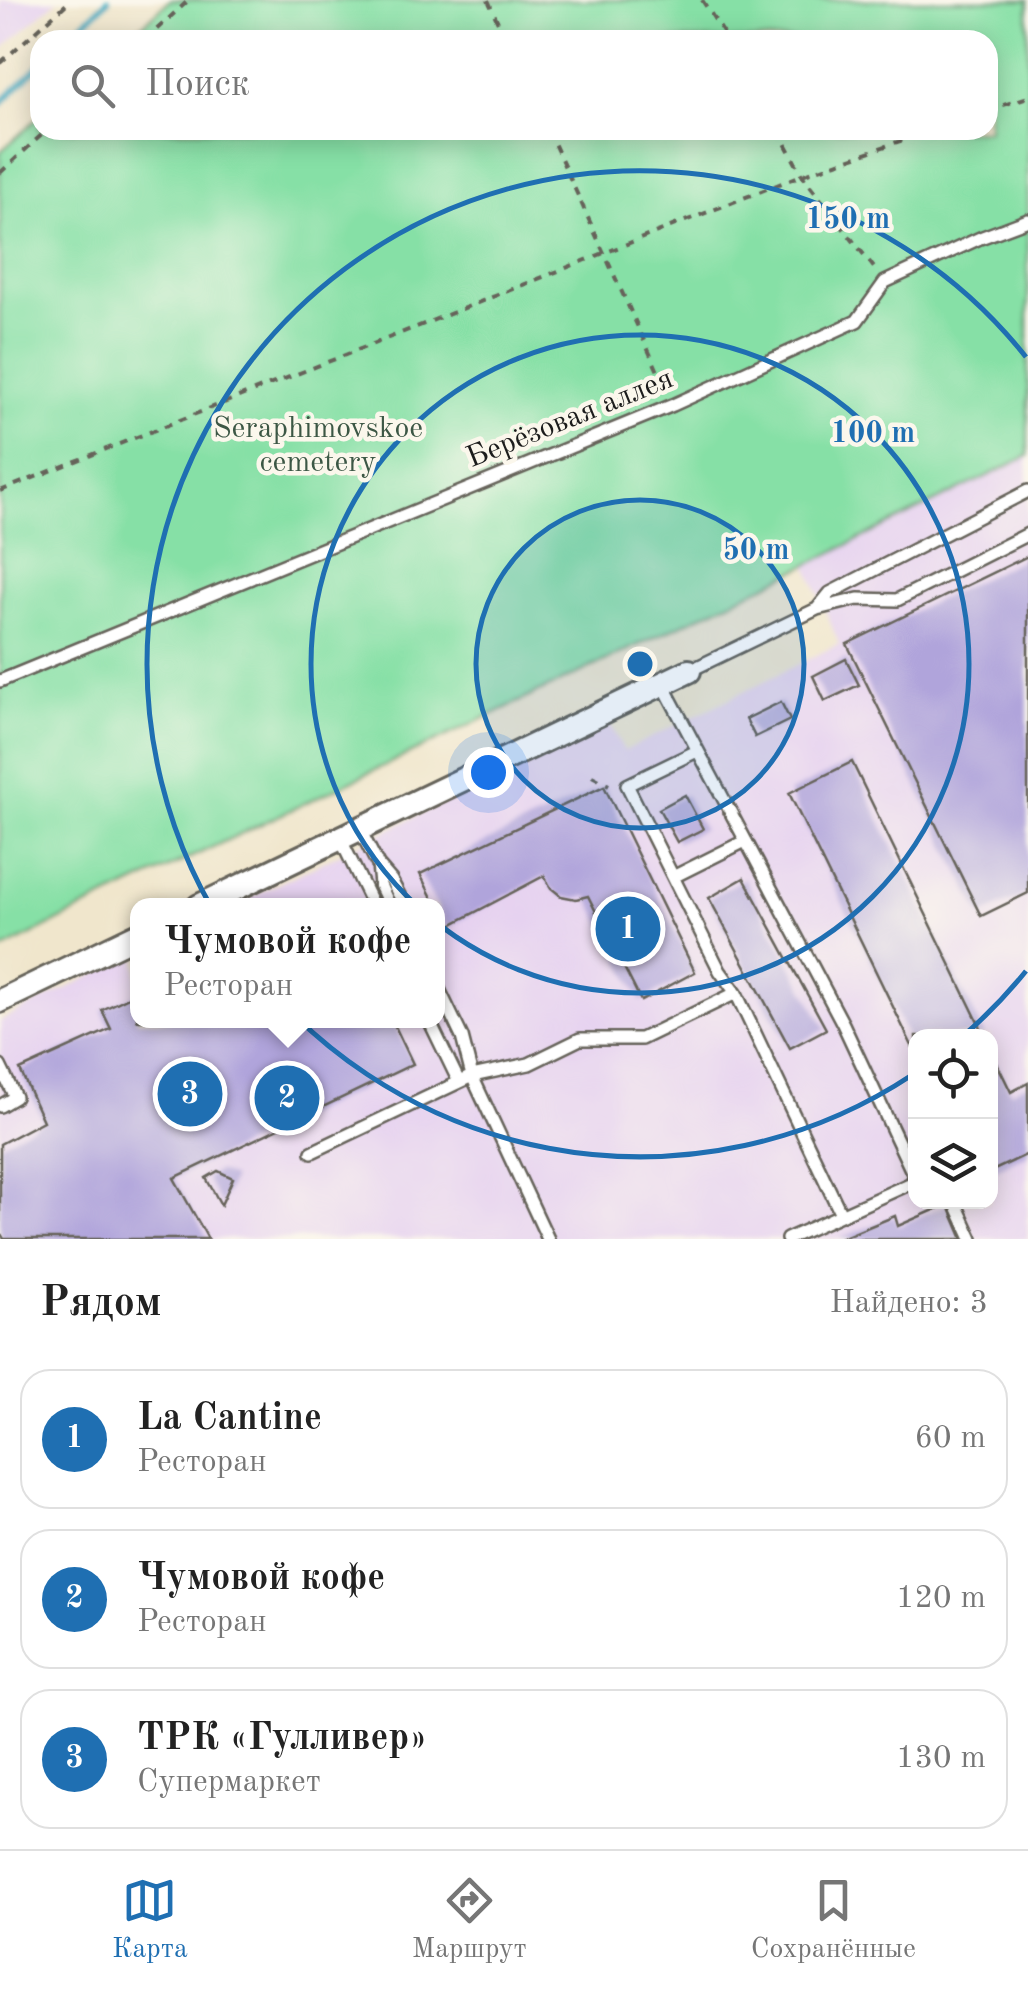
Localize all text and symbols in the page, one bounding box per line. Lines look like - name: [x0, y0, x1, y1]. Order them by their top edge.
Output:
- search box: [30, 30, 998, 140]
- icon: search: [65, 58, 120, 113]
- text: Поиск: [145, 66, 250, 104]
- text: 150 m: [806, 205, 890, 235]
- street label: Берёзовая аллея: [462, 364, 678, 474]
- park label: Seraphimovskoe cemetery: [213, 414, 423, 478]
- text: 100 m: [831, 419, 915, 449]
- text: 50 m: [722, 536, 790, 566]
- centre of rings: [622, 646, 658, 682]
- your location: [463, 747, 514, 798]
- pin: 1: [596, 892, 660, 966]
- popup: [130, 898, 445, 1028]
- text: Чумовой кофе: [163, 924, 412, 962]
- text: Ресторан: [163, 971, 293, 1003]
- map controls: [908, 1029, 998, 1209]
- button: locate: [908, 1029, 998, 1119]
- pin: 3: [158, 1056, 222, 1132]
- pin: 2: [254, 1060, 320, 1136]
- button: layers: [908, 1119, 998, 1209]
- text: Рядом: [40, 1283, 162, 1325]
- text: Найдено: 3: [829, 1288, 988, 1320]
- text: La Cantine: [137, 1400, 322, 1438]
- text: 1: [65, 1423, 84, 1455]
- text: 60 m: [915, 1423, 986, 1455]
- text: Ресторан: [137, 1447, 267, 1479]
- text: Чумовой кофе: [137, 1560, 385, 1598]
- text: 2: [65, 1583, 84, 1615]
- text: 120 m: [896, 1583, 986, 1615]
- text: Ресторан: [137, 1607, 267, 1639]
- text: ТРК «Гулливер»: [137, 1720, 427, 1758]
- text: 3: [65, 1743, 84, 1775]
- text: 130 m: [896, 1743, 986, 1775]
- text: Супермаркет: [137, 1767, 321, 1799]
- tab: Карта: [112, 1873, 188, 1968]
- tab: Маршрут: [412, 1873, 527, 1968]
- tab: Сохранённые: [751, 1873, 916, 1968]

